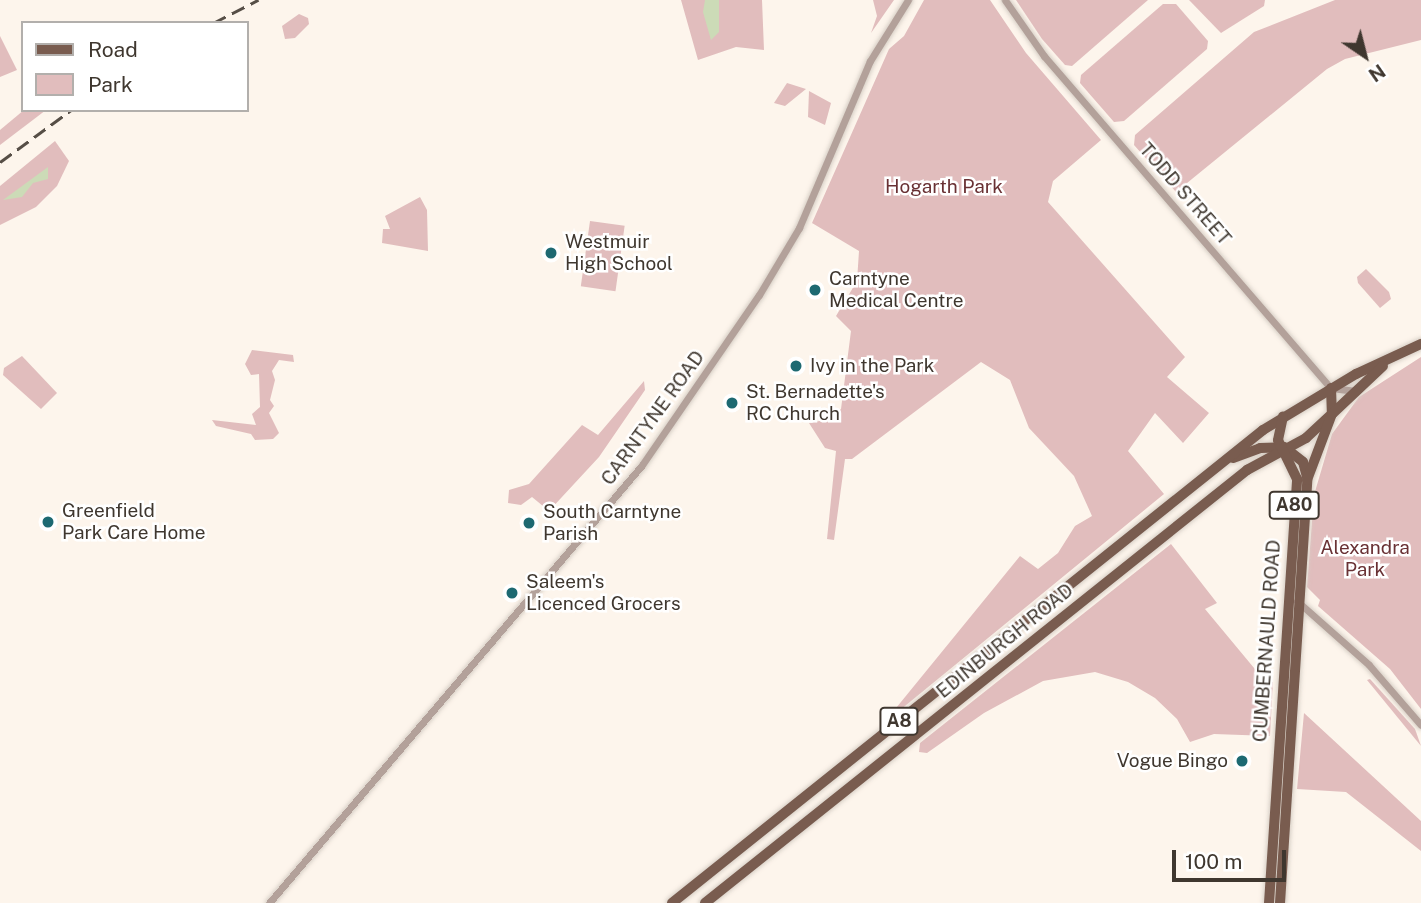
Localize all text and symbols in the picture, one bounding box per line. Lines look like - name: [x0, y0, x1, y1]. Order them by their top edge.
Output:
- legend: [21, 21, 248, 112]
- north arrow: [1330, 21, 1400, 91]
- text: Road: [88, 37, 138, 62]
- text: N: [1365, 60, 1389, 86]
- text: Park: [88, 72, 133, 97]
- street label: TODD STREET: [1134, 138, 1236, 250]
- park label: Hogarth Park: [885, 176, 1003, 198]
- place label: Westmuir High School: [565, 231, 673, 275]
- marker: Westmuir High School: [543, 245, 559, 261]
- place label: Carntyne Medical Centre: [829, 268, 963, 312]
- marker: Carntyne Medical Centre: [807, 282, 823, 298]
- street label: CARNTYNE ROAD: [597, 346, 709, 490]
- place label: Ivy in the Park: [810, 355, 935, 377]
- marker: Ivy in the Park: [788, 358, 804, 374]
- place label: St. Bernadette's RC Church: [746, 381, 885, 425]
- marker: St. Bernadette's RC Church: [724, 395, 740, 411]
- road number: A80: [1268, 490, 1320, 520]
- place label: Greenfield Park Care Home: [62, 500, 206, 544]
- place label: South Carntyne Parish: [543, 501, 681, 545]
- marker: Greenfield Park Care Home: [40, 514, 56, 530]
- marker: South Carntyne Parish: [521, 515, 537, 531]
- park label: Alexandra Park: [1320, 537, 1410, 581]
- street label: CUMBERNAULD ROAD: [1249, 539, 1285, 743]
- place label: Saleem's Licenced Grocers: [526, 571, 681, 615]
- street label: EDINBURGH ROAD: [932, 579, 1078, 703]
- marker: Saleem's Licenced Grocers: [504, 585, 520, 601]
- road number: A8: [878, 706, 920, 736]
- place label: Vogue Bingo: [1117, 750, 1228, 772]
- marker: Vogue Bingo: [1234, 753, 1250, 769]
- scale bar: [1176, 836, 1290, 880]
- text: 100 m: [1185, 849, 1242, 874]

